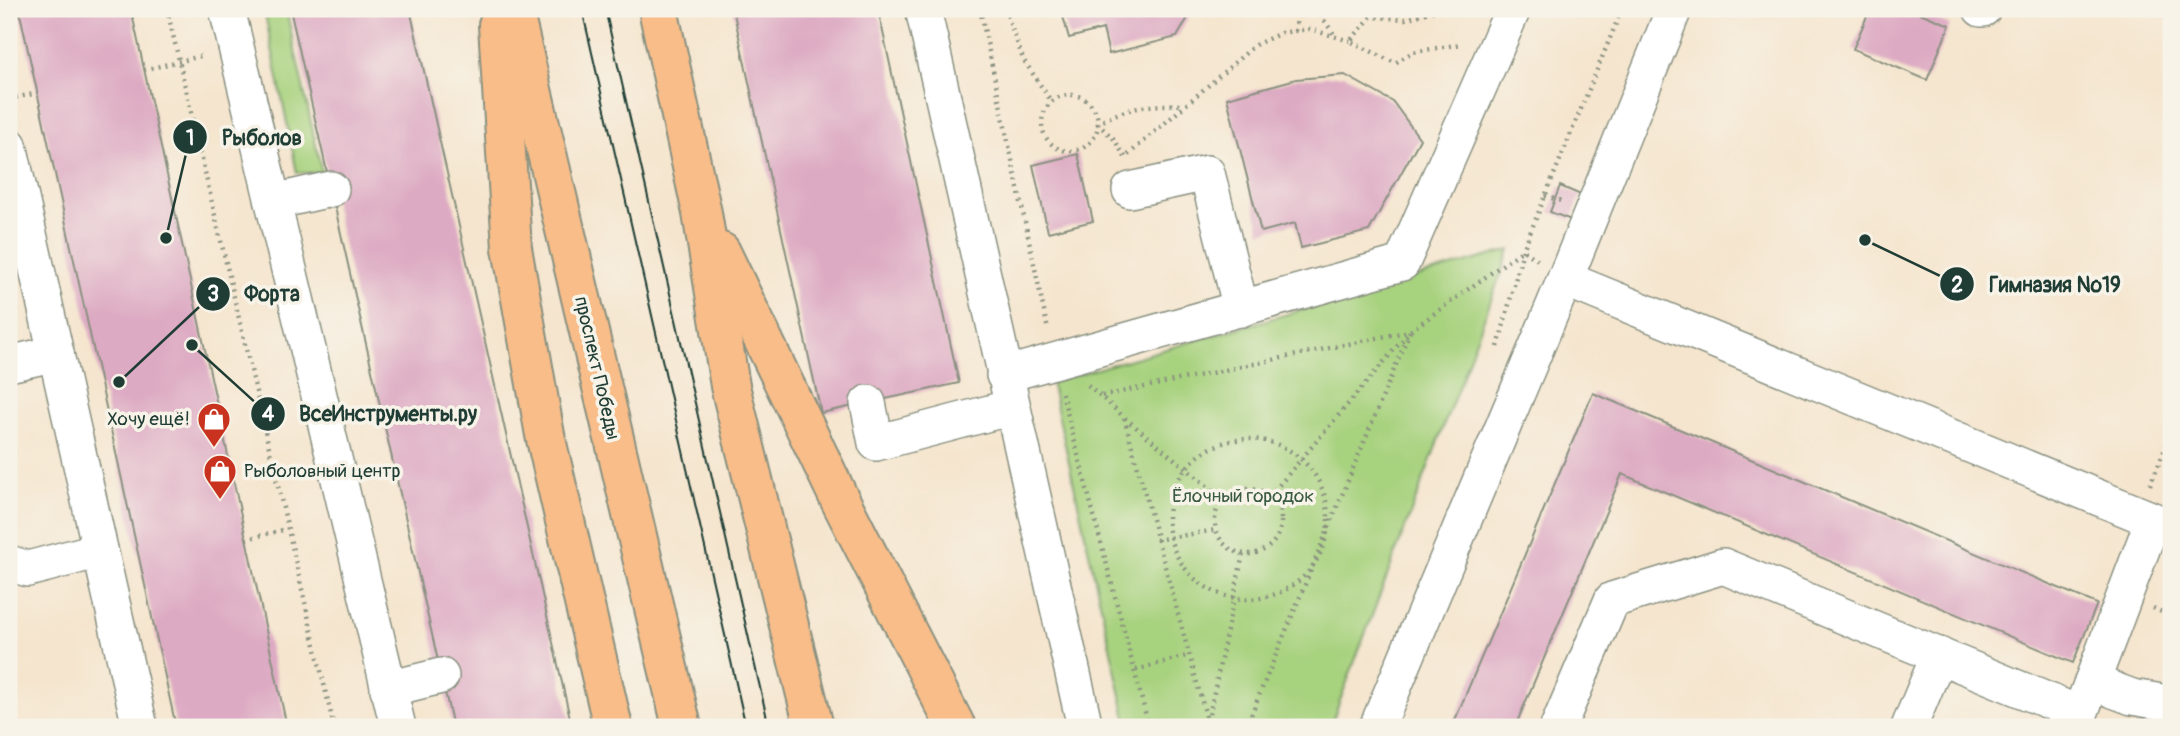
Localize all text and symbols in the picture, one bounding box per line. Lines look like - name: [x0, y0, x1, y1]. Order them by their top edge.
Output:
- callout: Рыболов: [173, 116, 316, 158]
- text: 1: [186, 125, 194, 152]
- text: Рыболов: [222, 125, 302, 152]
- callout: Гимназия №19: [1940, 263, 2134, 305]
- text: 2: [1951, 272, 1963, 299]
- text: Гимназия №19: [1989, 272, 2121, 299]
- callout: Форта: [195, 273, 314, 315]
- text: 3: [207, 281, 219, 308]
- text: Форта: [243, 281, 300, 308]
- street label: проспект Победы: [569, 294, 625, 442]
- callout: ВсеИнструменты.ру: [250, 393, 491, 435]
- shop icon: Хочу ещё!: [195, 400, 233, 449]
- text: 4: [262, 401, 275, 428]
- text: ВсеИнструменты.ру: [299, 401, 477, 428]
- place label: Хочу ещё!: [107, 407, 190, 431]
- shop icon: Рыболовный центр: [201, 452, 239, 501]
- place label: Рыболовный центр: [244, 459, 401, 483]
- park label: Ёлочный городок: [1172, 484, 1314, 508]

